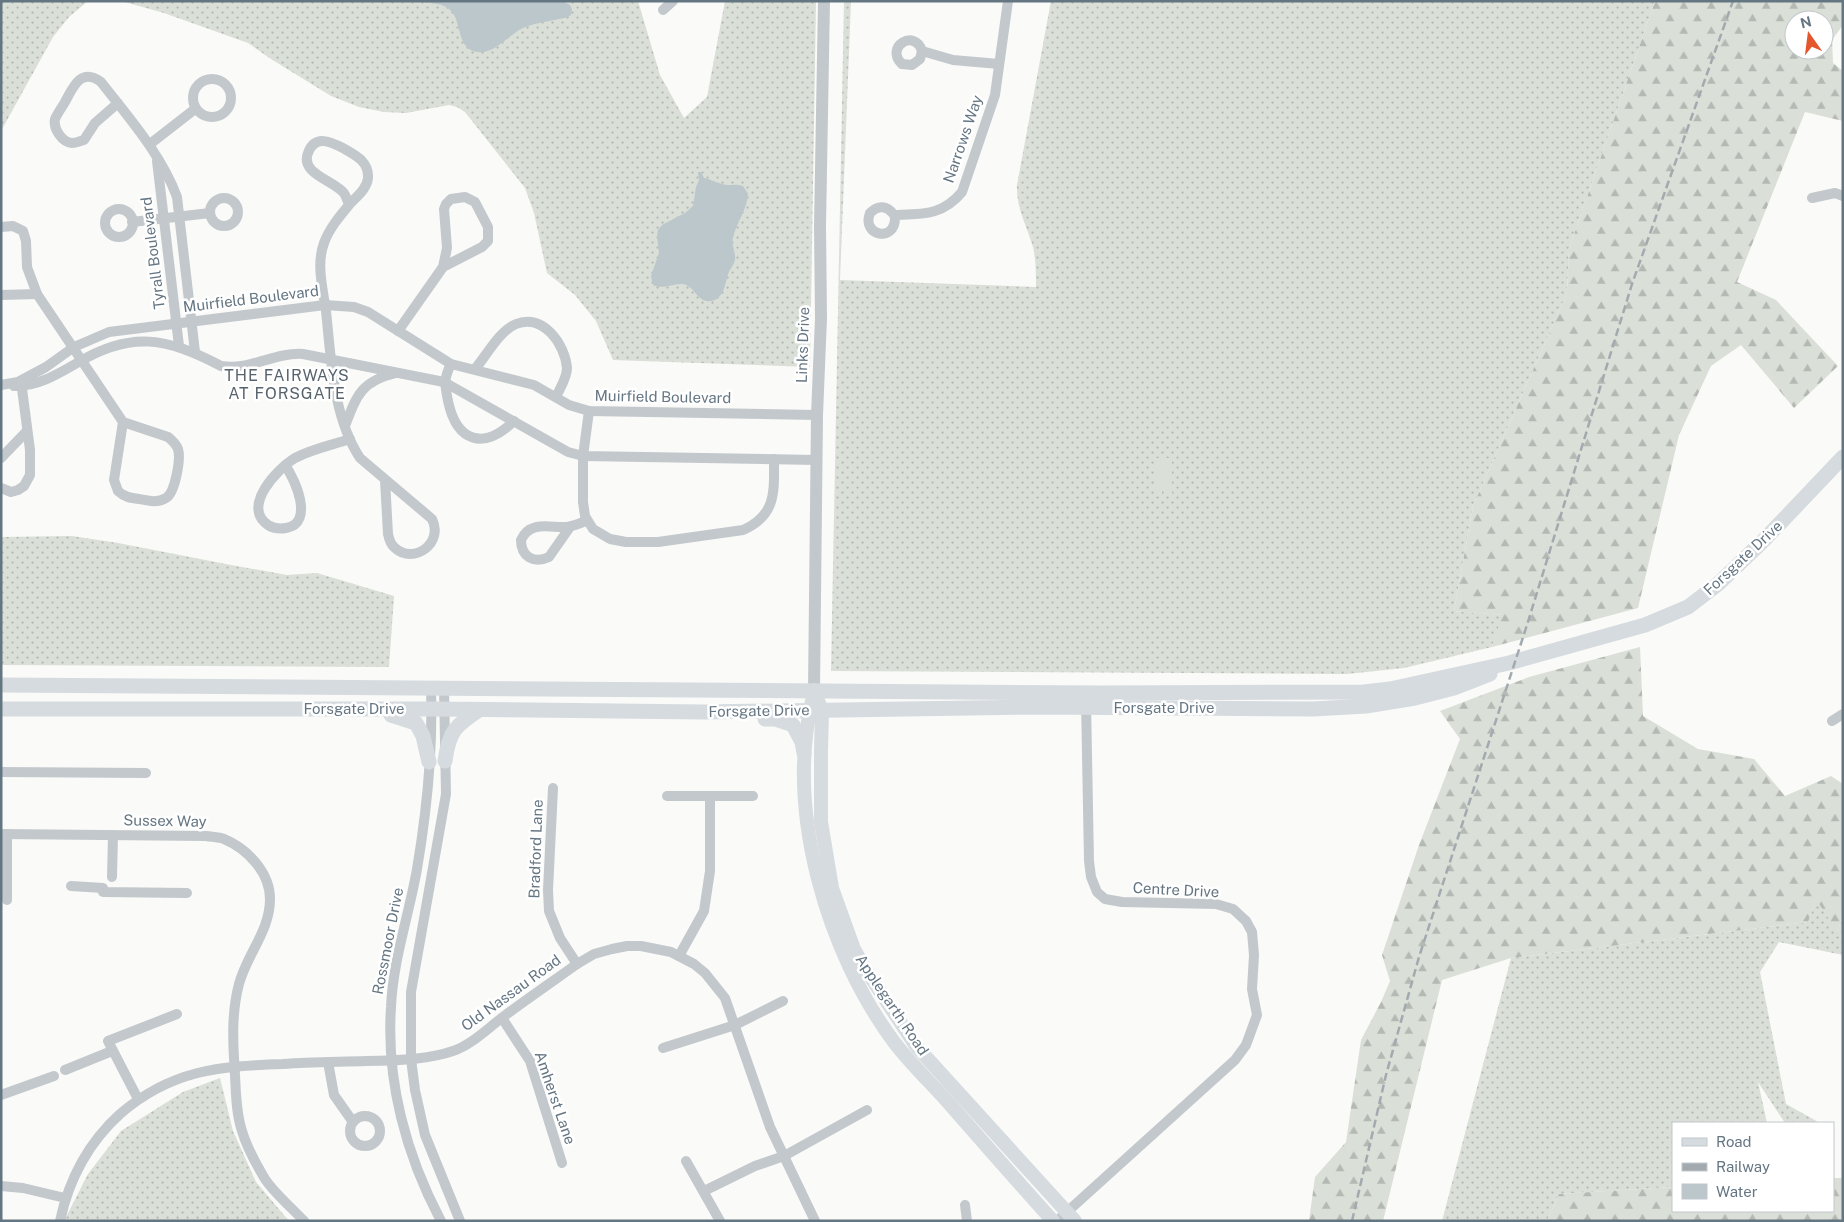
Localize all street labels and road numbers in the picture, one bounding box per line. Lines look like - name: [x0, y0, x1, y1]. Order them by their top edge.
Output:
- street label: Narrows Way: [940, 93, 985, 185]
- street label: Tyrall Boulevard: [137, 196, 168, 310]
- street label: Muirfield Boulevard: [182, 282, 320, 315]
- street label: Links Drive: [793, 306, 812, 383]
- street label: Muirfield Boulevard: [595, 387, 732, 406]
- street label: Forsgate Drive: [1700, 517, 1785, 598]
- street label: Forsgate Drive: [1113, 699, 1215, 716]
- street label: Forsgate Drive: [303, 700, 405, 717]
- street label: Forsgate Drive: [708, 701, 810, 720]
- street label: Bradford Lane: [525, 799, 546, 899]
- street label: Sussex Way: [123, 811, 207, 830]
- street label: Centre Drive: [1132, 879, 1220, 900]
- street label: Rossmoor Drive: [369, 886, 406, 996]
- street label: Old Nassau Road: [458, 951, 564, 1034]
- street label: Applegarth Road: [852, 951, 932, 1058]
- street label: Amherst Lane: [532, 1049, 579, 1147]

